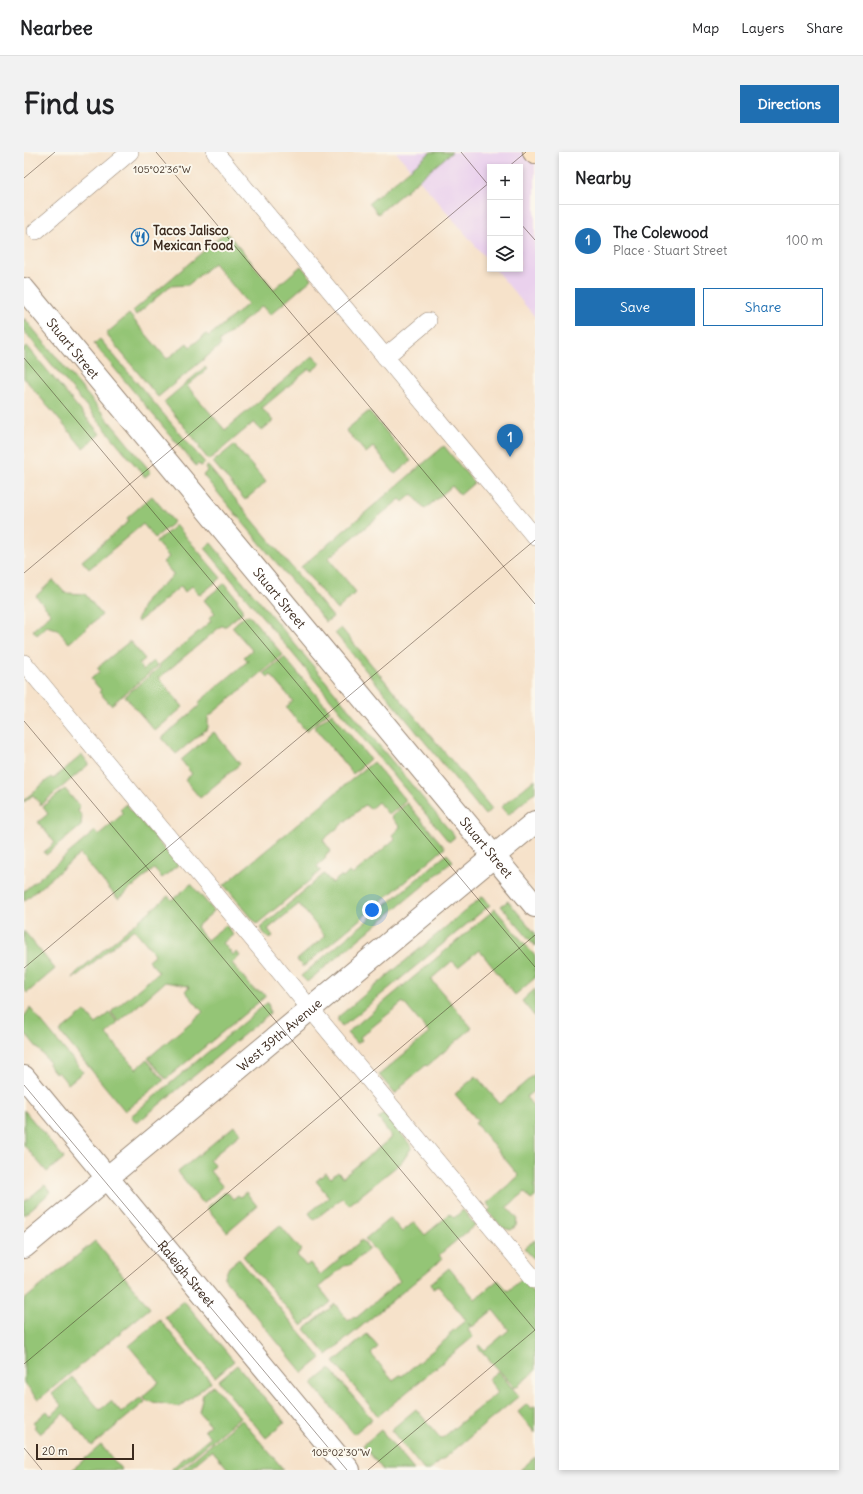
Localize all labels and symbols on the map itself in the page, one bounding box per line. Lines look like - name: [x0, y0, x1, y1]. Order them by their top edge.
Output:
- text: 105°02'36"W: [133, 163, 191, 176]
- place label: Tacos Jalisco Mexican Food: [153, 222, 234, 254]
- restaurant icon: Tacos Jalisco Mexican Food: [130, 227, 150, 247]
- street label: Stuart Street: [43, 315, 103, 383]
- pin: 1: [497, 424, 523, 457]
- street label: Stuart Street: [249, 564, 310, 633]
- street label: Stuart Street: [456, 814, 517, 882]
- your location: [362, 900, 382, 920]
- street label: West 39th Avenue: [234, 995, 325, 1075]
- street label: Raleigh Street: [154, 1237, 219, 1311]
- scale bar: [36, 1442, 134, 1461]
- text: 105°02'30"W: [312, 1446, 370, 1459]

